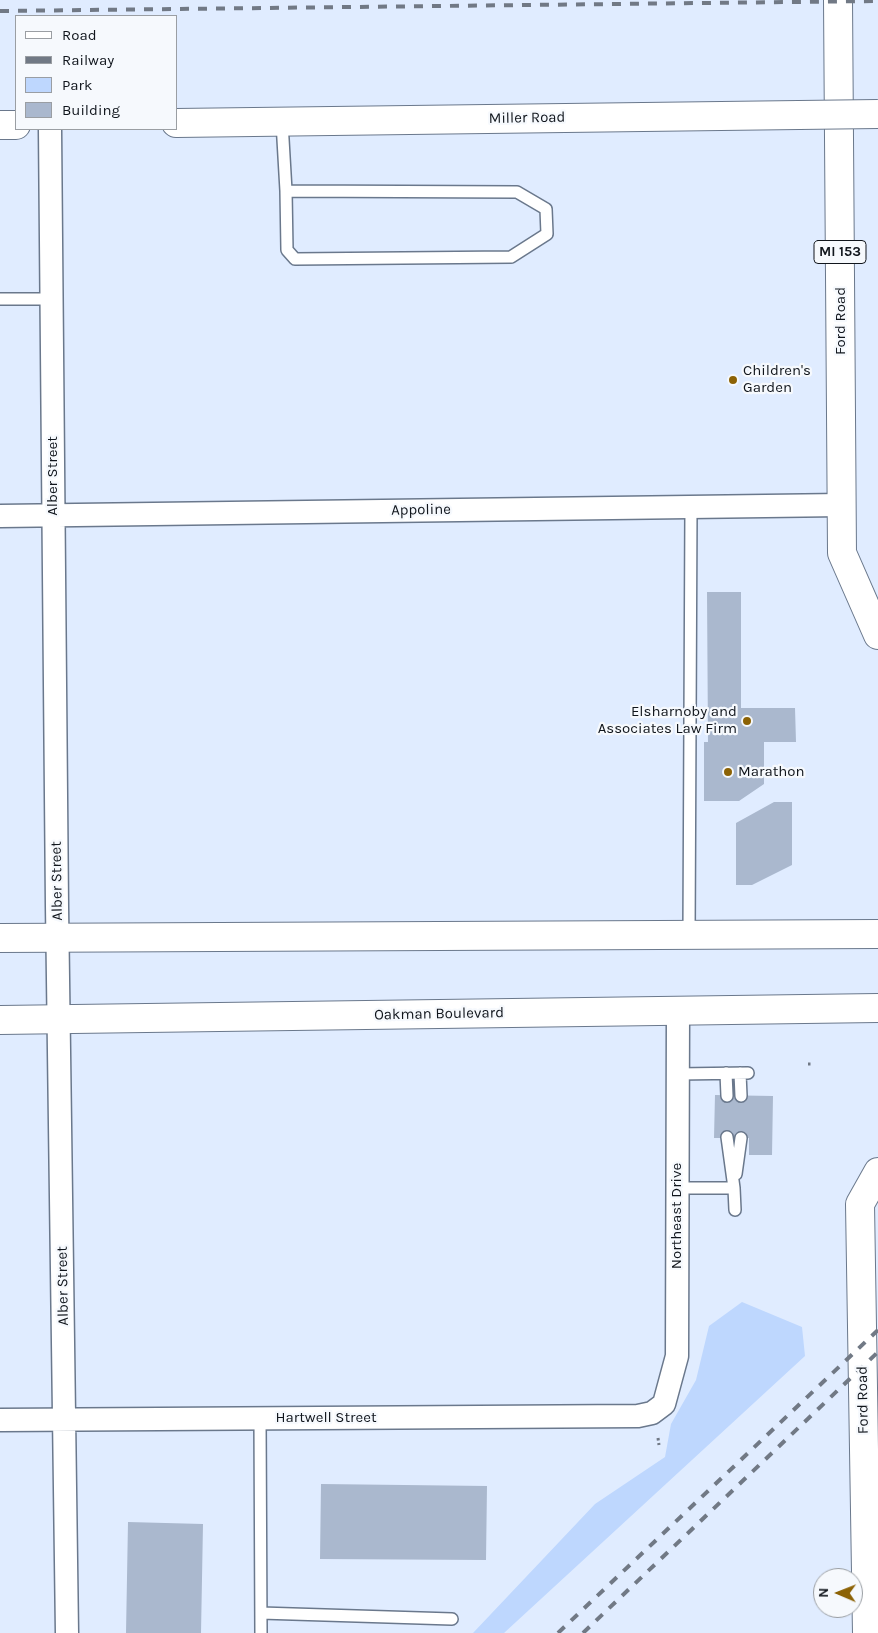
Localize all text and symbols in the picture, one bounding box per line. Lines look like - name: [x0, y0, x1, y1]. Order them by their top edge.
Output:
- legend: [15, 15, 178, 130]
- text: Road: [62, 26, 97, 44]
- text: Railway: [62, 51, 114, 69]
- text: Park: [62, 76, 92, 94]
- text: Building: [62, 101, 120, 119]
- street label: Miller Road: [488, 108, 566, 128]
- road number: MI 153: [814, 240, 866, 264]
- street label: Ford Road: [832, 287, 850, 355]
- place label: Children's Garden: [743, 362, 811, 397]
- marker: Children's Garden: [727, 374, 739, 386]
- street label: Alber Street: [44, 436, 62, 516]
- street label: Appoline: [391, 500, 451, 520]
- place label: Elsharnoby and Associates Law Firm: [598, 703, 737, 738]
- marker: Elsharnoby and Associates Law Firm: [741, 715, 753, 727]
- place label: Marathon: [738, 763, 805, 781]
- marker: Marathon: [722, 766, 734, 778]
- street label: Alber Street: [47, 841, 67, 921]
- street label: Oakman Boulevard: [374, 1004, 504, 1024]
- street label: Northeast Drive: [668, 1163, 686, 1269]
- street label: Alber Street: [53, 1246, 73, 1326]
- street label: Ford Road: [853, 1366, 873, 1434]
- street label: Hartwell Street: [275, 1409, 377, 1427]
- north arrow: [813, 1568, 863, 1618]
- text: N: [815, 1588, 832, 1598]

